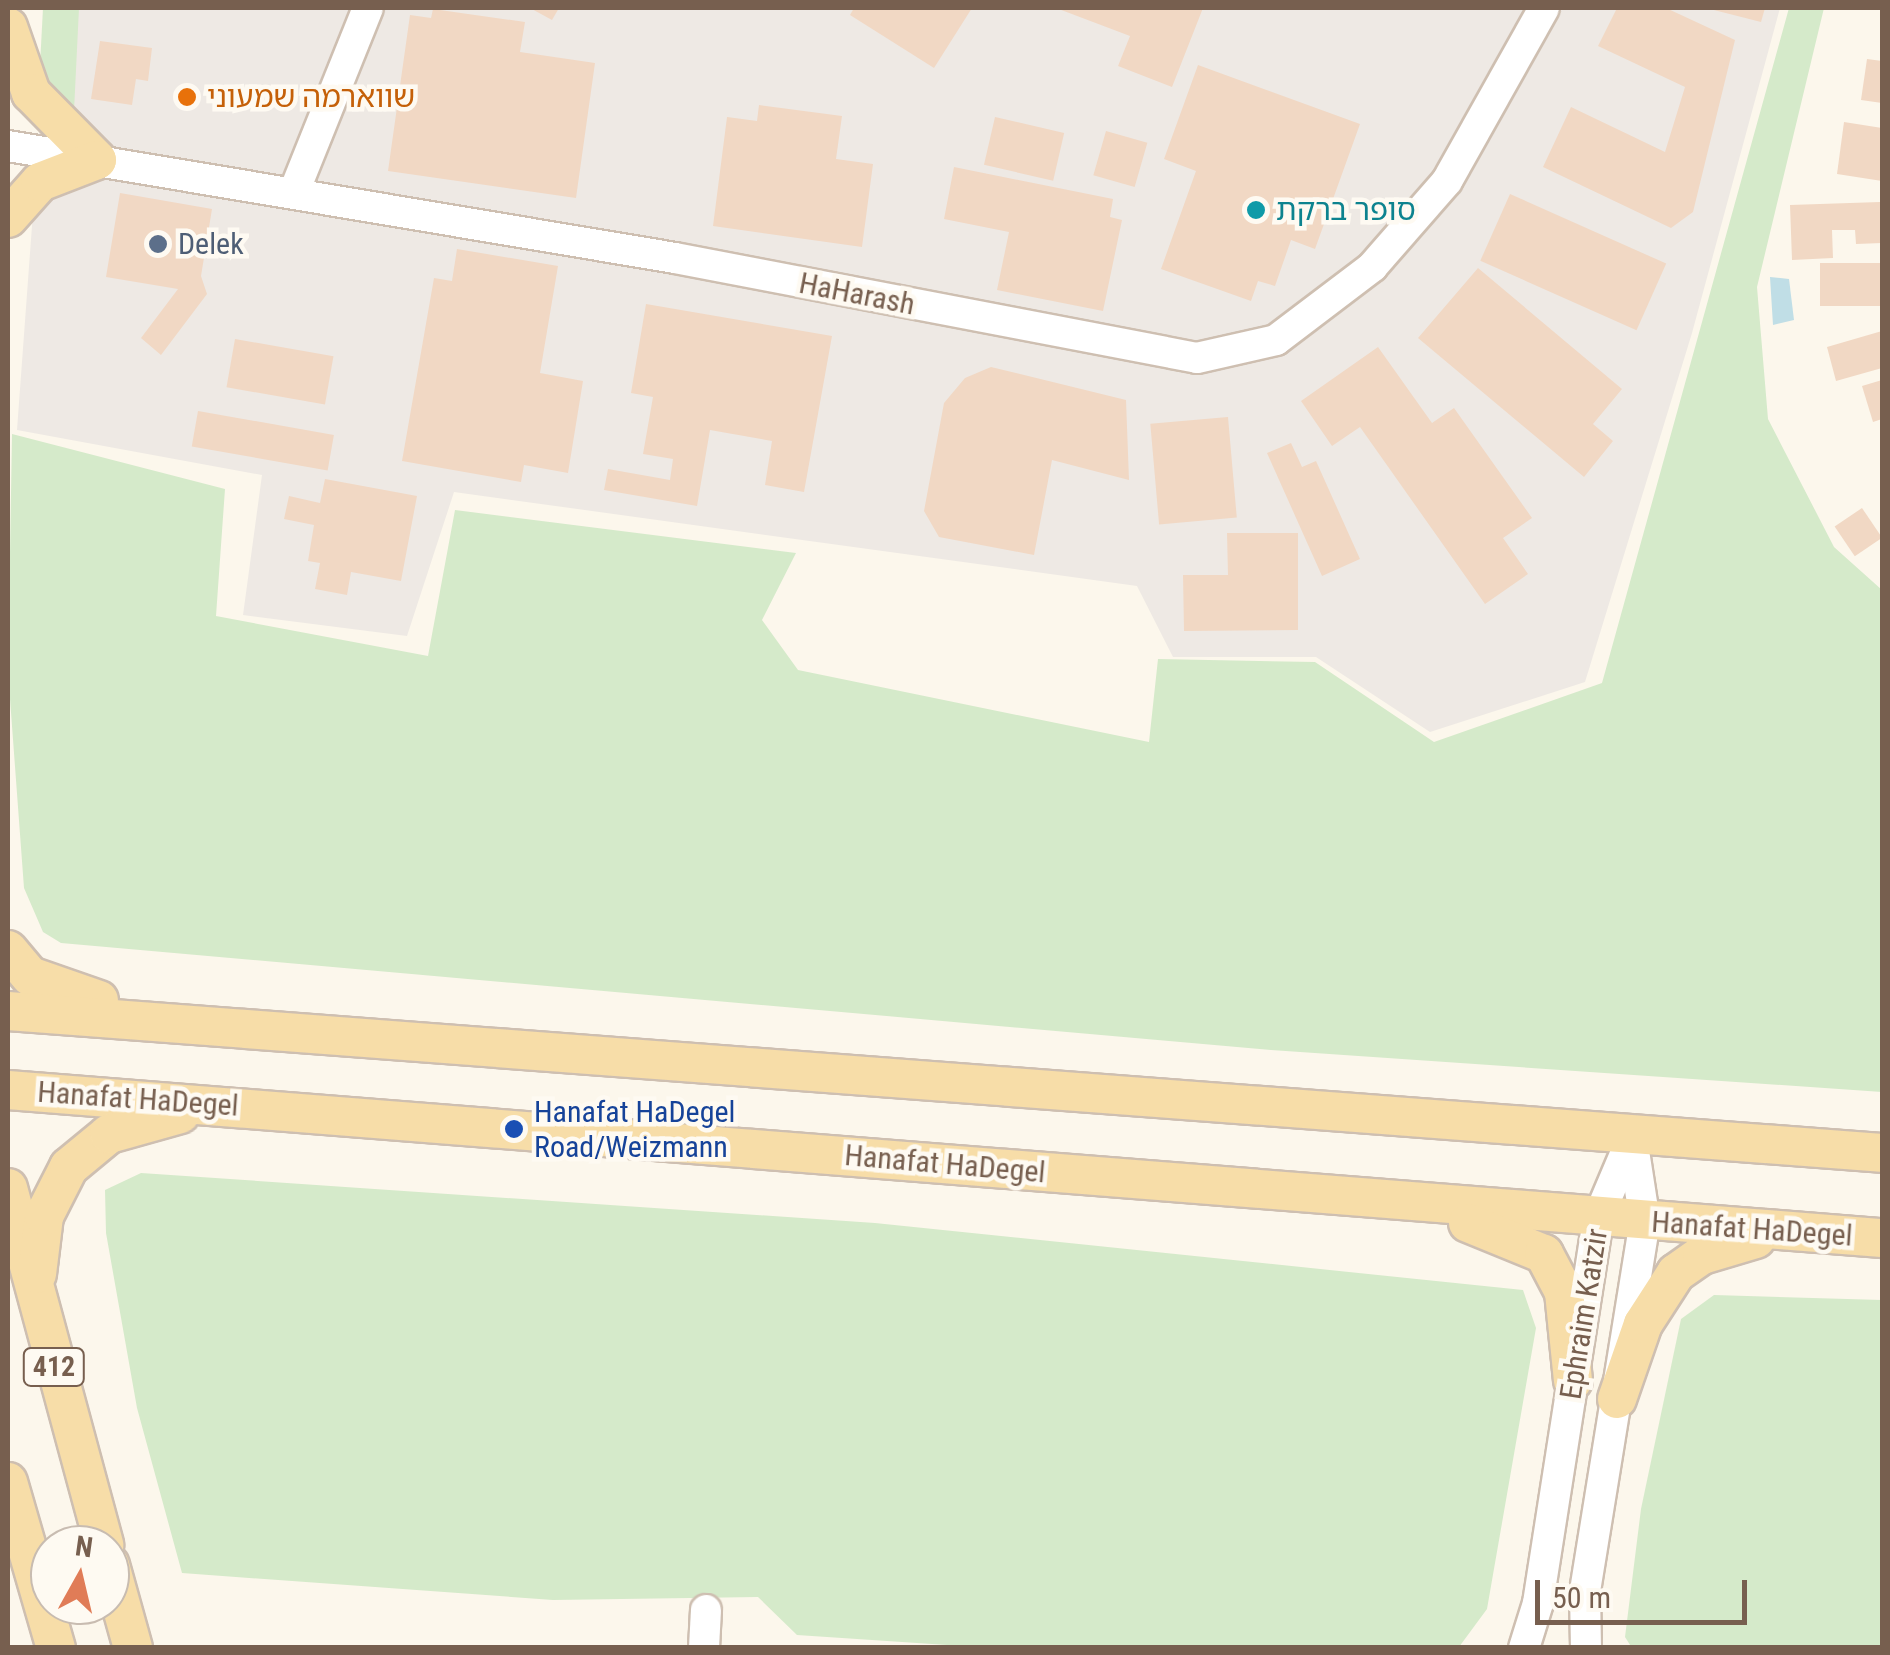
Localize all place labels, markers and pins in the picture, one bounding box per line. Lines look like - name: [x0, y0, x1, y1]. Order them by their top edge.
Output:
- place label: שווארמה שמעוני: [207, 79, 415, 115]
- marker: שווארמה שמעוני: [176, 86, 198, 108]
- place label: סופר ברקת: [1276, 192, 1416, 228]
- marker: סופר ברקת: [1245, 199, 1267, 221]
- place label: Delek: [178, 226, 244, 262]
- marker: Delek: [147, 233, 169, 255]
- place label: Hanafat HaDegel Road/Weizmann: [534, 1094, 735, 1164]
- marker: Hanafat HaDegel Road/Weizmann: [503, 1118, 525, 1140]

